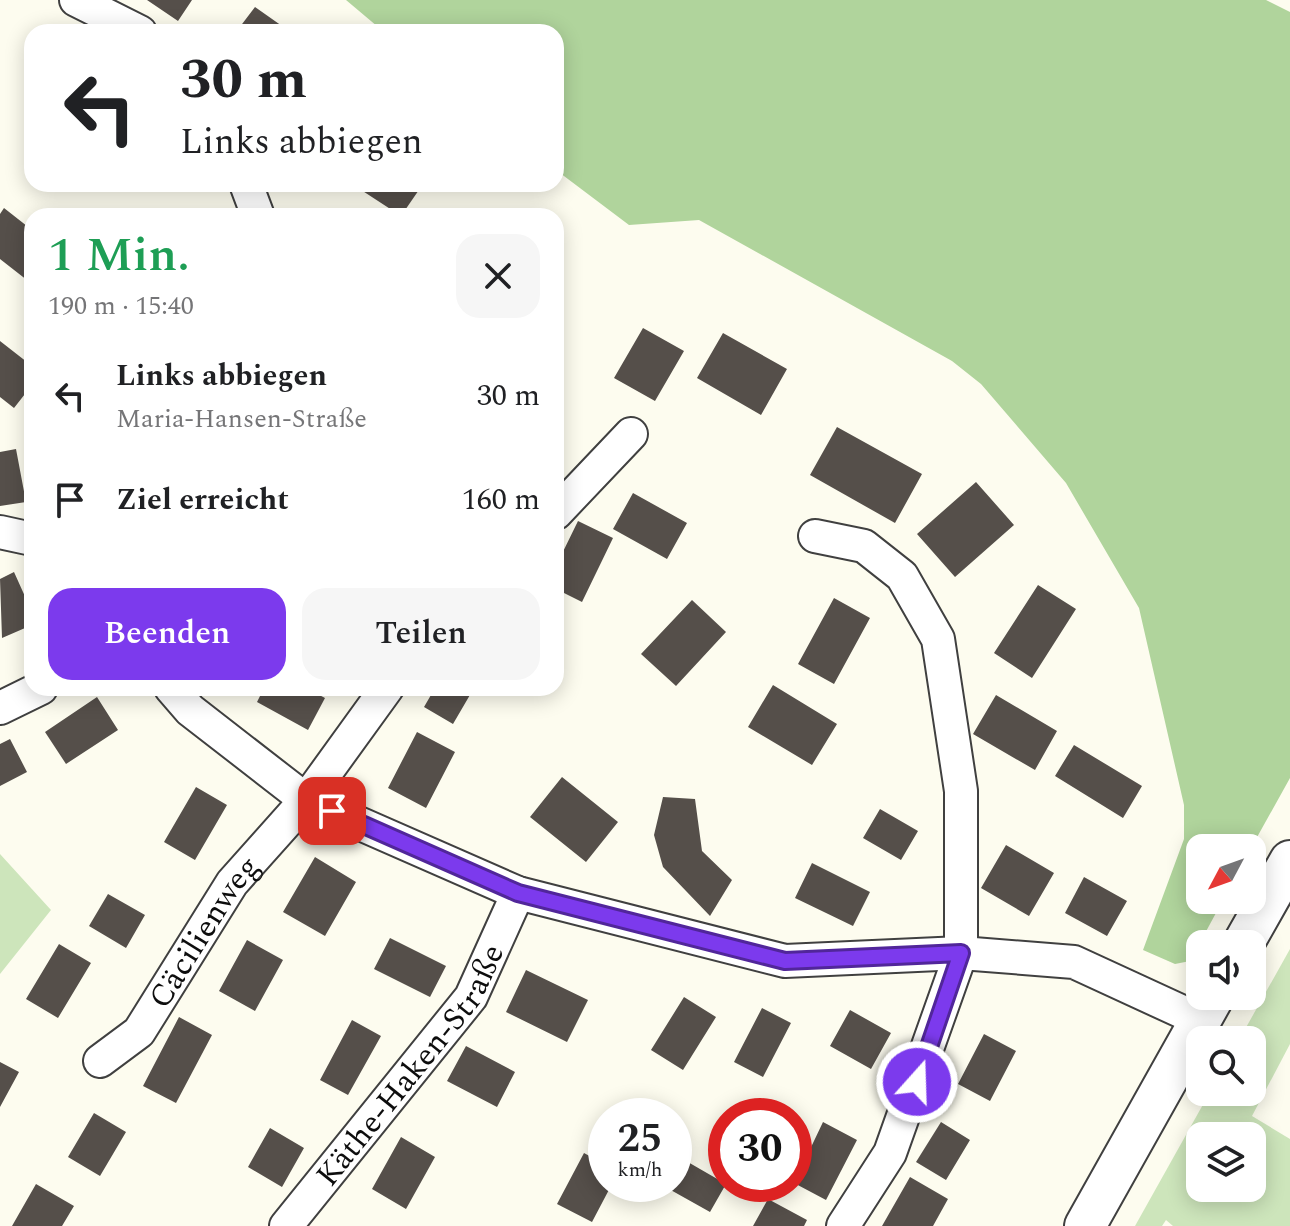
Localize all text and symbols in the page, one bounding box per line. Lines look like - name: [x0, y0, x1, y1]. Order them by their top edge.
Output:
- text: 30 m: [180, 38, 307, 123]
- icon: left: [48, 56, 152, 160]
- text: Links abbiegen: [180, 115, 423, 170]
- text: 1 Min.: [48, 219, 190, 292]
- button: close: [456, 234, 540, 318]
- text: 190 m · 15:40: [48, 286, 194, 326]
- text: Links abbiegen: [116, 353, 327, 399]
- text: 30 m: [477, 373, 540, 419]
- icon: left: [48, 374, 92, 418]
- text: Maria-Hansen-Straße: [116, 399, 367, 439]
- text: Ziel erreicht: [116, 477, 289, 523]
- text: 160 m: [462, 477, 540, 523]
- icon: arrive: [48, 478, 92, 522]
- button: Beenden: [48, 588, 286, 680]
- button: Teilen: [302, 588, 540, 680]
- pin: [298, 777, 366, 845]
- icon: arrive: [310, 789, 354, 833]
- north arrow: [1186, 834, 1266, 914]
- map controls: [1186, 834, 1266, 1202]
- street label: Cäcilienweg: [136, 845, 272, 1019]
- button: sound: [1186, 930, 1266, 1010]
- street label: Käthe-Haken-Straße: [304, 936, 518, 1198]
- button: search: [1186, 1026, 1266, 1106]
- position arrow: [875, 1040, 959, 1124]
- speed limit sign: 30: [708, 1098, 812, 1202]
- text: 25: [618, 1109, 662, 1170]
- button: layers: [1186, 1122, 1266, 1202]
- text: km/h: [618, 1155, 663, 1185]

